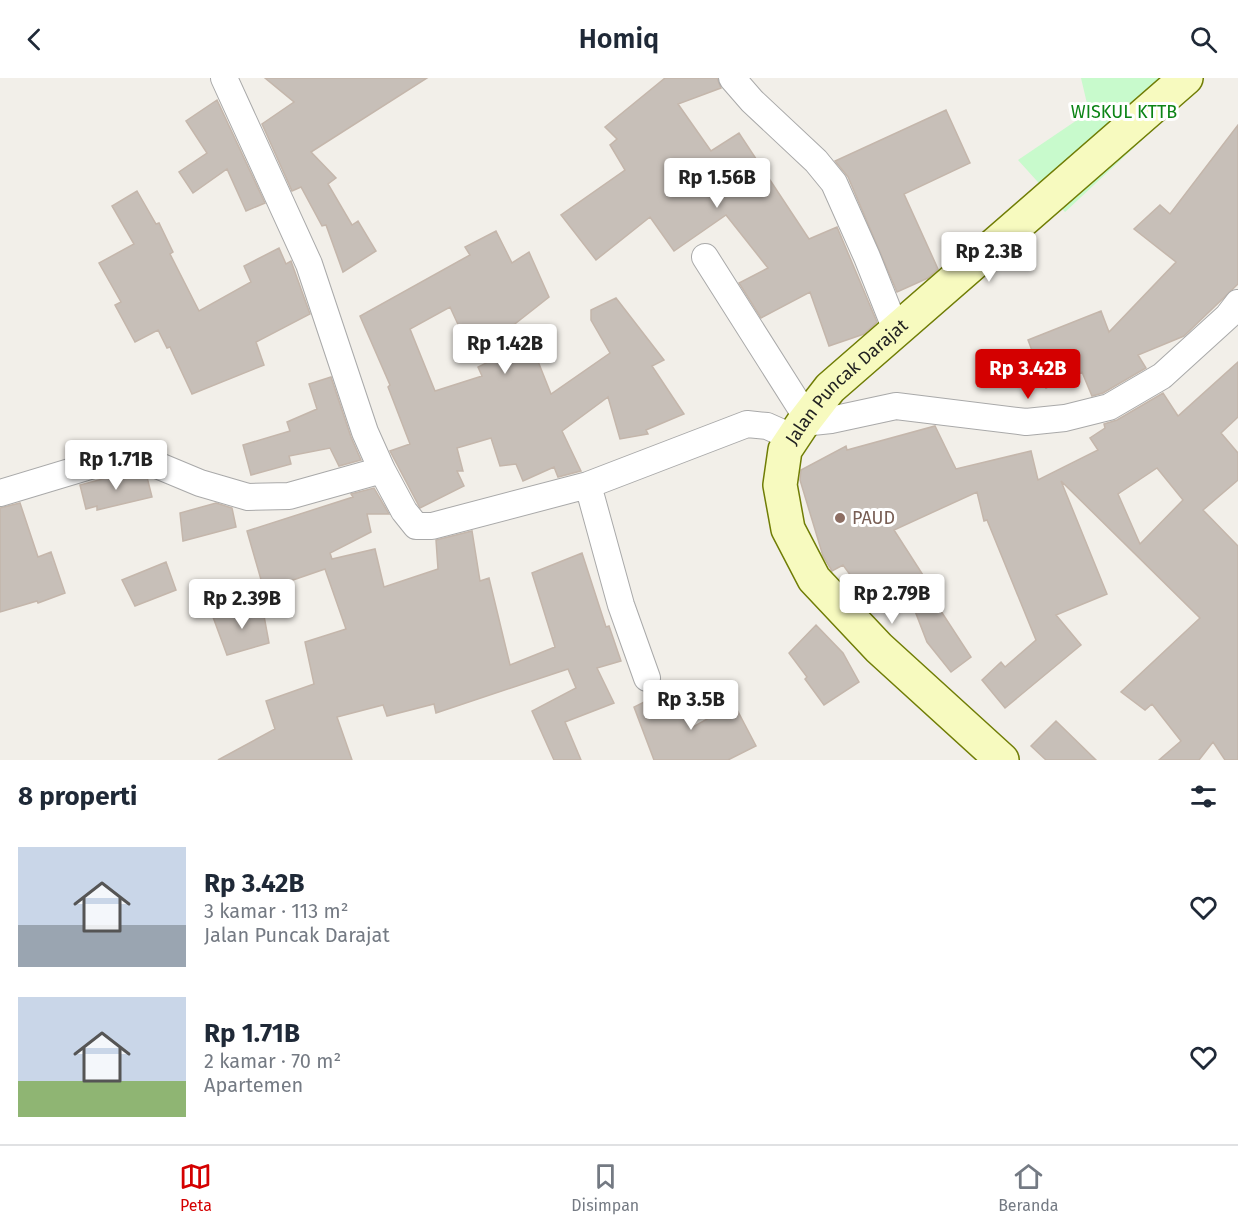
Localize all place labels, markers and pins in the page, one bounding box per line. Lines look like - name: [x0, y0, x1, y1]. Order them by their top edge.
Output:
- pin: Rp 1.56B: [655, 158, 779, 209]
- pin: Rp 2.3B: [934, 232, 1044, 283]
- pin: Rp 1.42B: [443, 324, 567, 375]
- pin: Rp 3.42B: [966, 349, 1090, 400]
- pin: Rp 1.71B: [54, 440, 178, 491]
- place label: PAUD: [852, 507, 895, 529]
- marker: PAUD: [833, 511, 847, 525]
- pin: Rp 2.79B: [830, 574, 954, 625]
- pin: Rp 2.39B: [180, 579, 304, 630]
- pin: Rp 3.5B: [636, 680, 746, 731]

